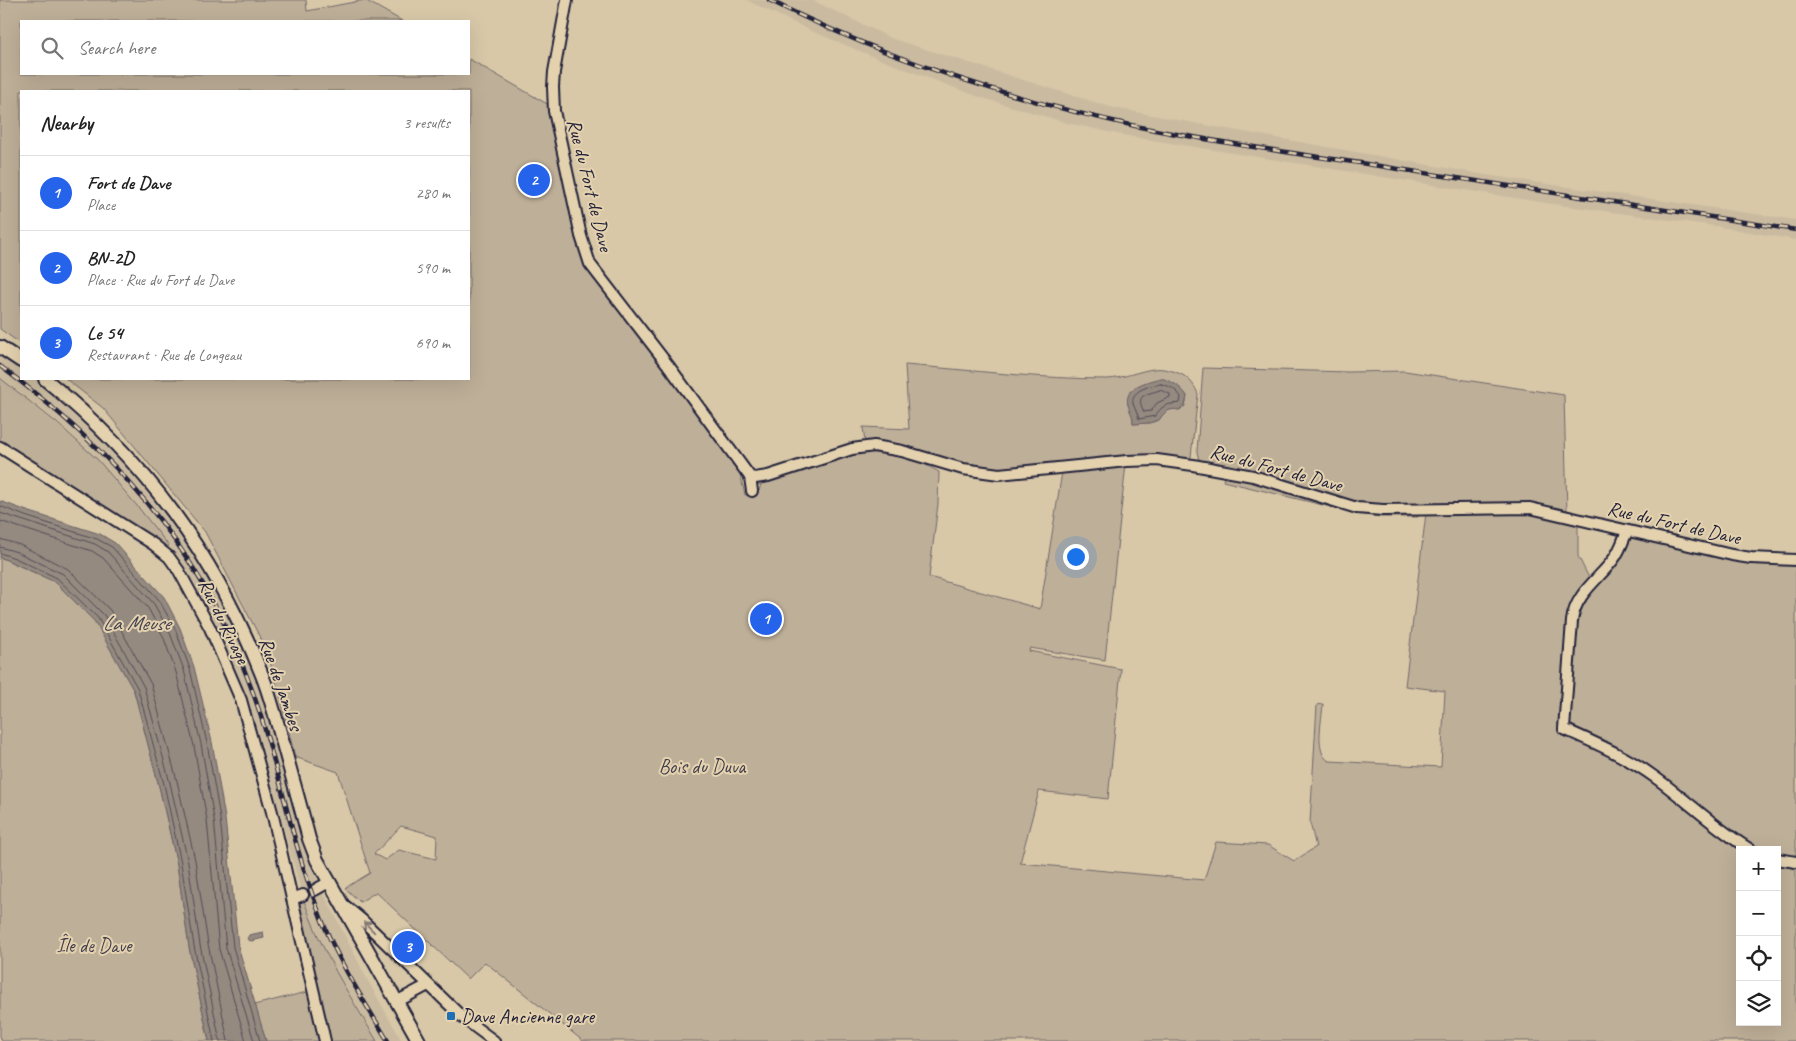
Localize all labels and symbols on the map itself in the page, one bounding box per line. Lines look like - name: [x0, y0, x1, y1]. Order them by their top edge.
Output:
- street label: Rue du Fort de Dave: [561, 116, 619, 255]
- pin: 2: [518, 161, 550, 199]
- street label: Rue du Fort de Dave: [1207, 438, 1346, 498]
- street label: Rue du Fort de Dave: [1605, 496, 1744, 551]
- your location: [1063, 544, 1089, 570]
- street label: Rue du Rivage: [193, 574, 256, 669]
- pin: 1: [750, 600, 782, 638]
- water label: La Meuse: [103, 610, 173, 636]
- street label: Rue de Jambes: [253, 634, 309, 736]
- park label: Bois du Duva: [659, 754, 747, 779]
- one-way arrow: [363, 921, 375, 933]
- pin: 3: [392, 928, 424, 966]
- park label: Île de Dave: [57, 933, 133, 958]
- place label: Dave Ancienne gare: [461, 1004, 595, 1029]
- marker: Dave Ancienne gare: [445, 1010, 457, 1022]

